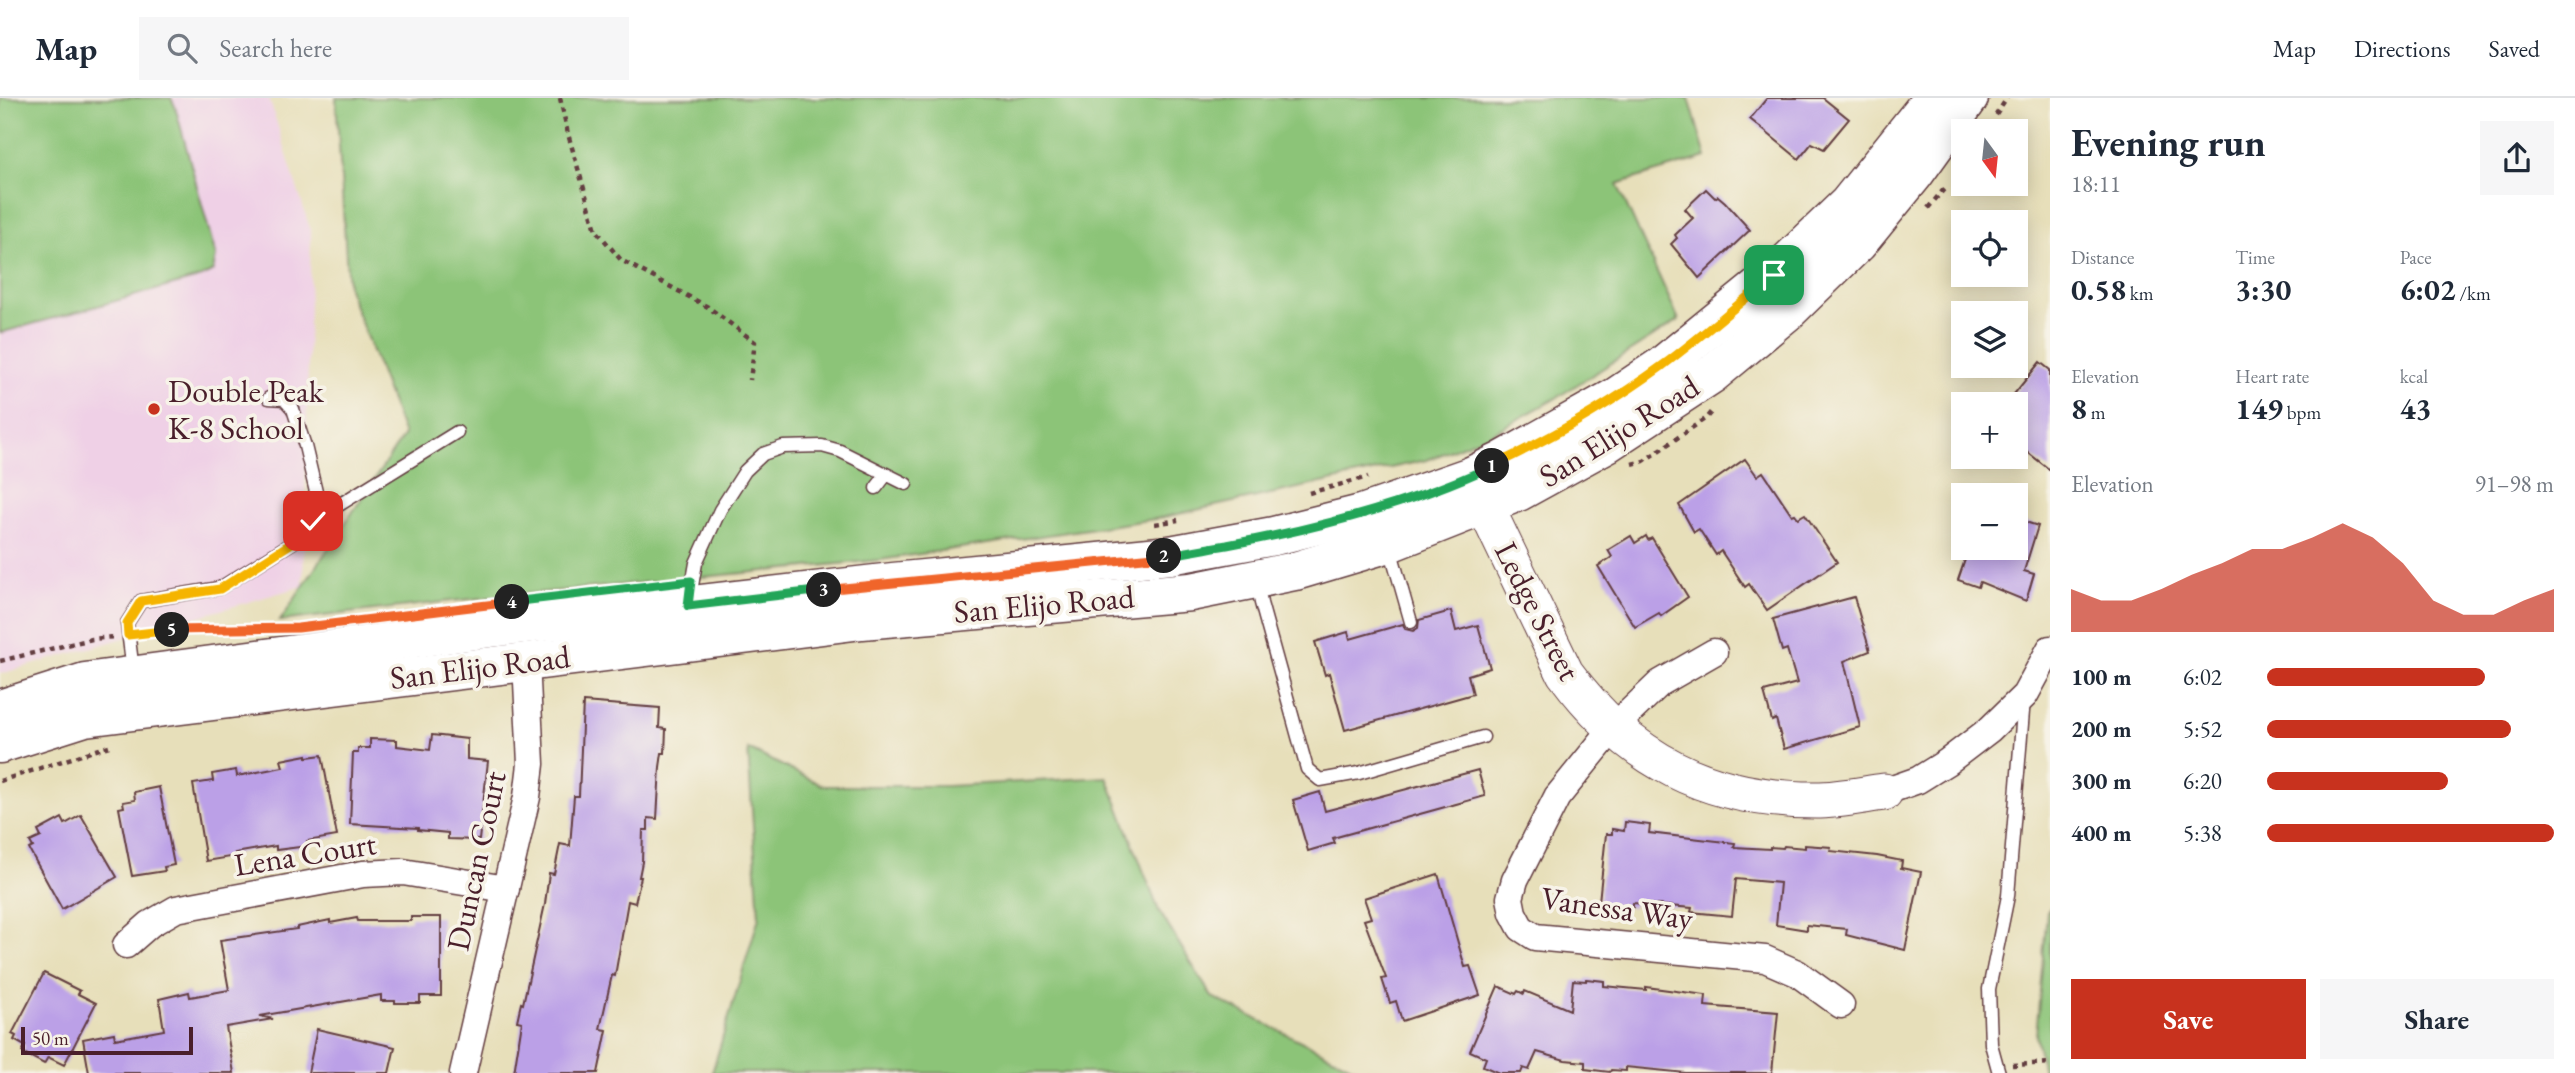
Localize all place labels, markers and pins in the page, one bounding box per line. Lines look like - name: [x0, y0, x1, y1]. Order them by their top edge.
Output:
- pin: [1744, 245, 1804, 305]
- place label: Double Peak K-8 School: [168, 370, 325, 449]
- marker: Double Peak K-8 School: [146, 401, 162, 417]
- pin: 1: [1474, 448, 1510, 484]
- pin: [283, 491, 343, 551]
- pin: 2: [1146, 538, 1182, 574]
- pin: 3: [806, 573, 842, 608]
- pin: 4: [494, 584, 530, 620]
- pin: 5: [154, 612, 190, 648]

